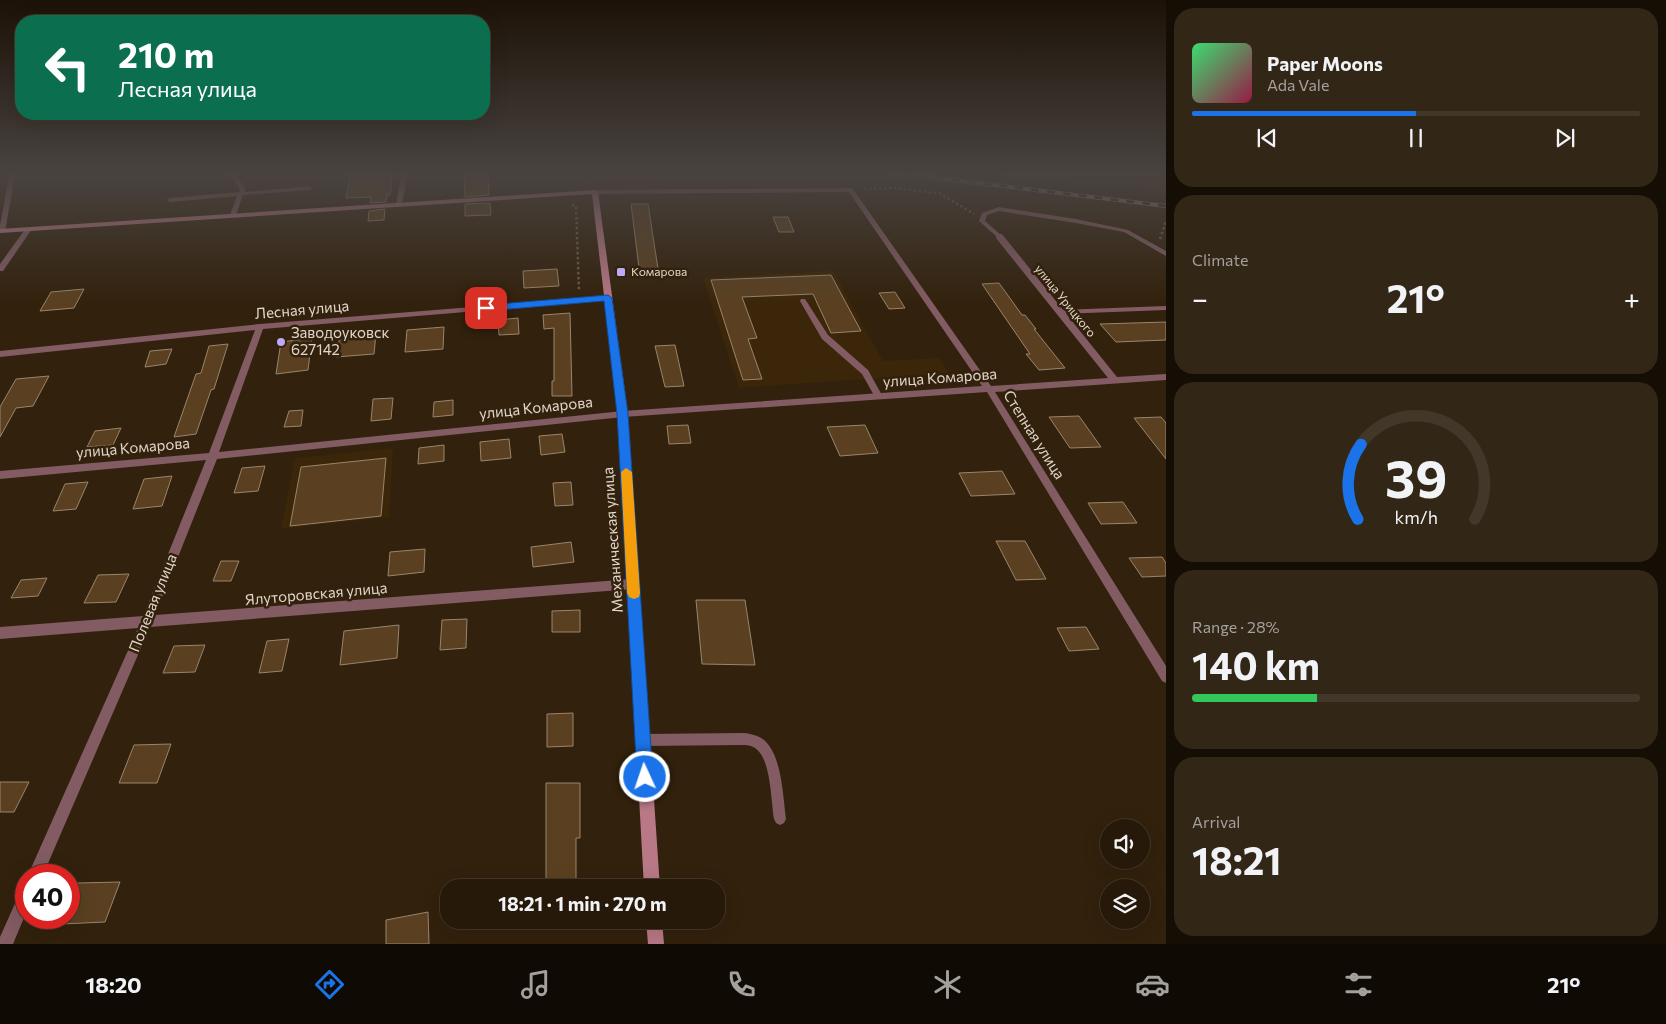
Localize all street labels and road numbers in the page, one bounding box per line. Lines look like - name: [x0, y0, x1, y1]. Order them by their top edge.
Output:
- street label: улица Урицкого: [1032, 261, 1099, 339]
- street label: Лесная улица: [254, 296, 350, 322]
- street label: улица Комарова: [882, 364, 998, 390]
- street label: Степная улица: [1000, 387, 1069, 482]
- street label: улица Комарова: [478, 392, 594, 422]
- street label: улица Комарова: [75, 433, 191, 461]
- street label: Механическая улица: [598, 467, 626, 614]
- street label: Полевая улица: [124, 551, 180, 654]
- street label: Ялуторовская улица: [244, 578, 388, 608]

